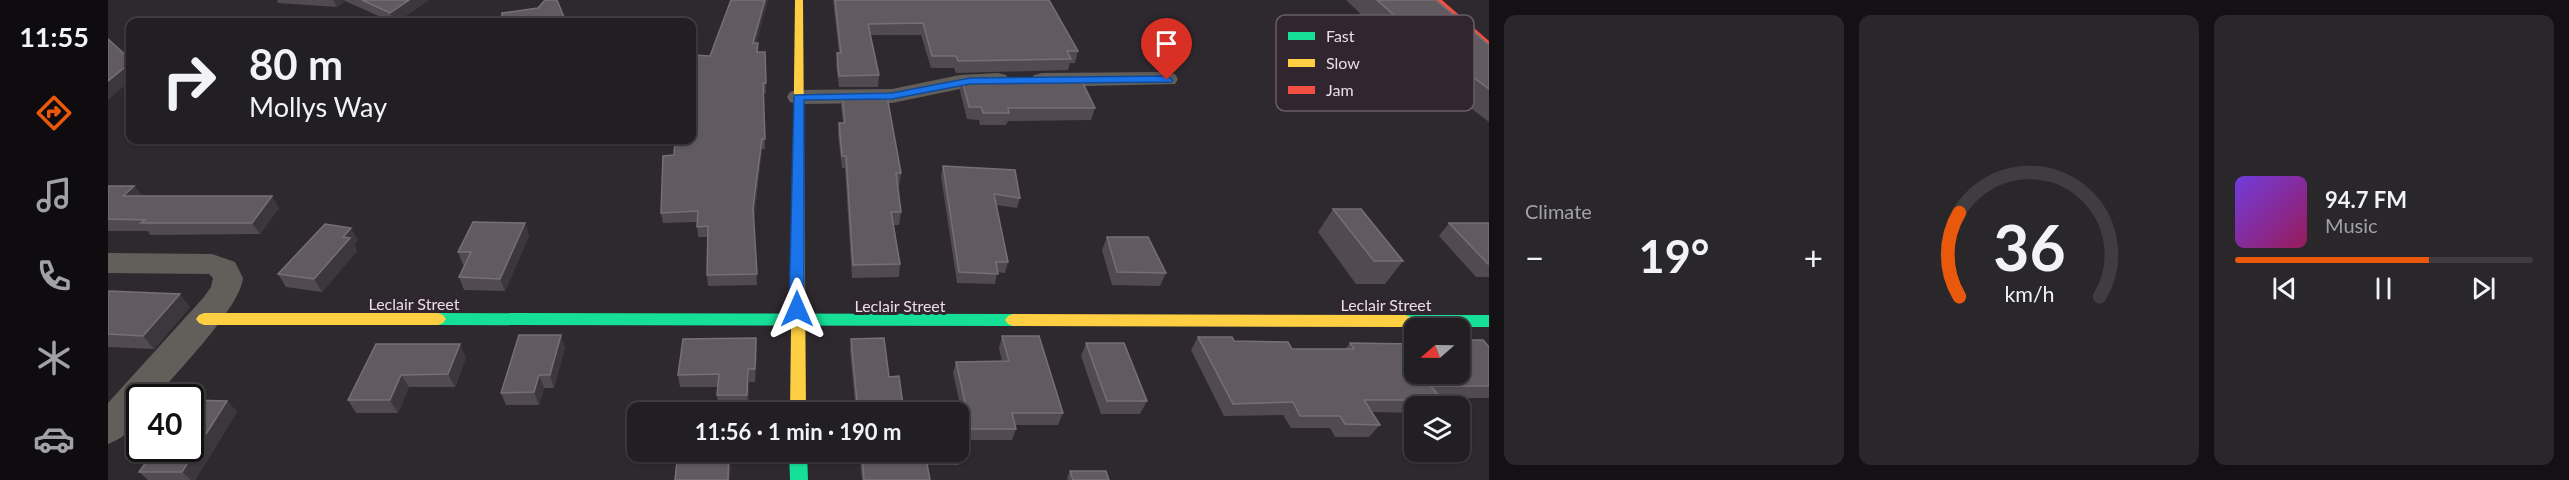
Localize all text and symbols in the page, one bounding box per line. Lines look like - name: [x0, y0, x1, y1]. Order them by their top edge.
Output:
- legend: [1276, 15, 1474, 111]
- pin: [1141, 18, 1192, 80]
- text: 11:55: [19, 20, 89, 53]
- text: Fast: [1326, 26, 1355, 45]
- icon: arrive: [1150, 27, 1183, 60]
- text: 80 m: [249, 39, 343, 89]
- icon: right: [150, 42, 228, 120]
- text: Slow: [1326, 53, 1360, 72]
- text: Jam: [1326, 80, 1354, 99]
- text: Mollys Way: [249, 90, 387, 123]
- icon: directions: [33, 92, 75, 134]
- icon: music: [33, 174, 75, 216]
- text: 94.7 FM: [2325, 186, 2407, 213]
- text: Climate: [1525, 199, 1592, 223]
- text: 36: [1993, 209, 2065, 284]
- text: Music: [2325, 213, 2378, 237]
- text: 19°: [1639, 229, 1709, 283]
- text: −: [1525, 237, 1544, 277]
- text: +: [1804, 237, 1823, 277]
- icon: phone: [33, 255, 75, 297]
- icon: previous: [2268, 272, 2301, 305]
- icon: pause: [2367, 272, 2400, 305]
- icon: next: [2467, 272, 2500, 305]
- position arrow: [765, 277, 829, 341]
- text: km/h: [2004, 281, 2054, 307]
- street label: Leclair Street: [369, 294, 460, 313]
- street label: Leclair Street: [1341, 295, 1432, 314]
- street label: Leclair Street: [855, 296, 946, 315]
- north arrow: [1404, 318, 1470, 384]
- map controls: [1404, 318, 1470, 462]
- icon: climate: [33, 337, 75, 379]
- speed limit sign: 40: [126, 384, 204, 462]
- button: layers: [1404, 396, 1470, 462]
- icon: car: [33, 418, 75, 460]
- text: 11:56 · 1 min · 190 m: [695, 418, 901, 445]

